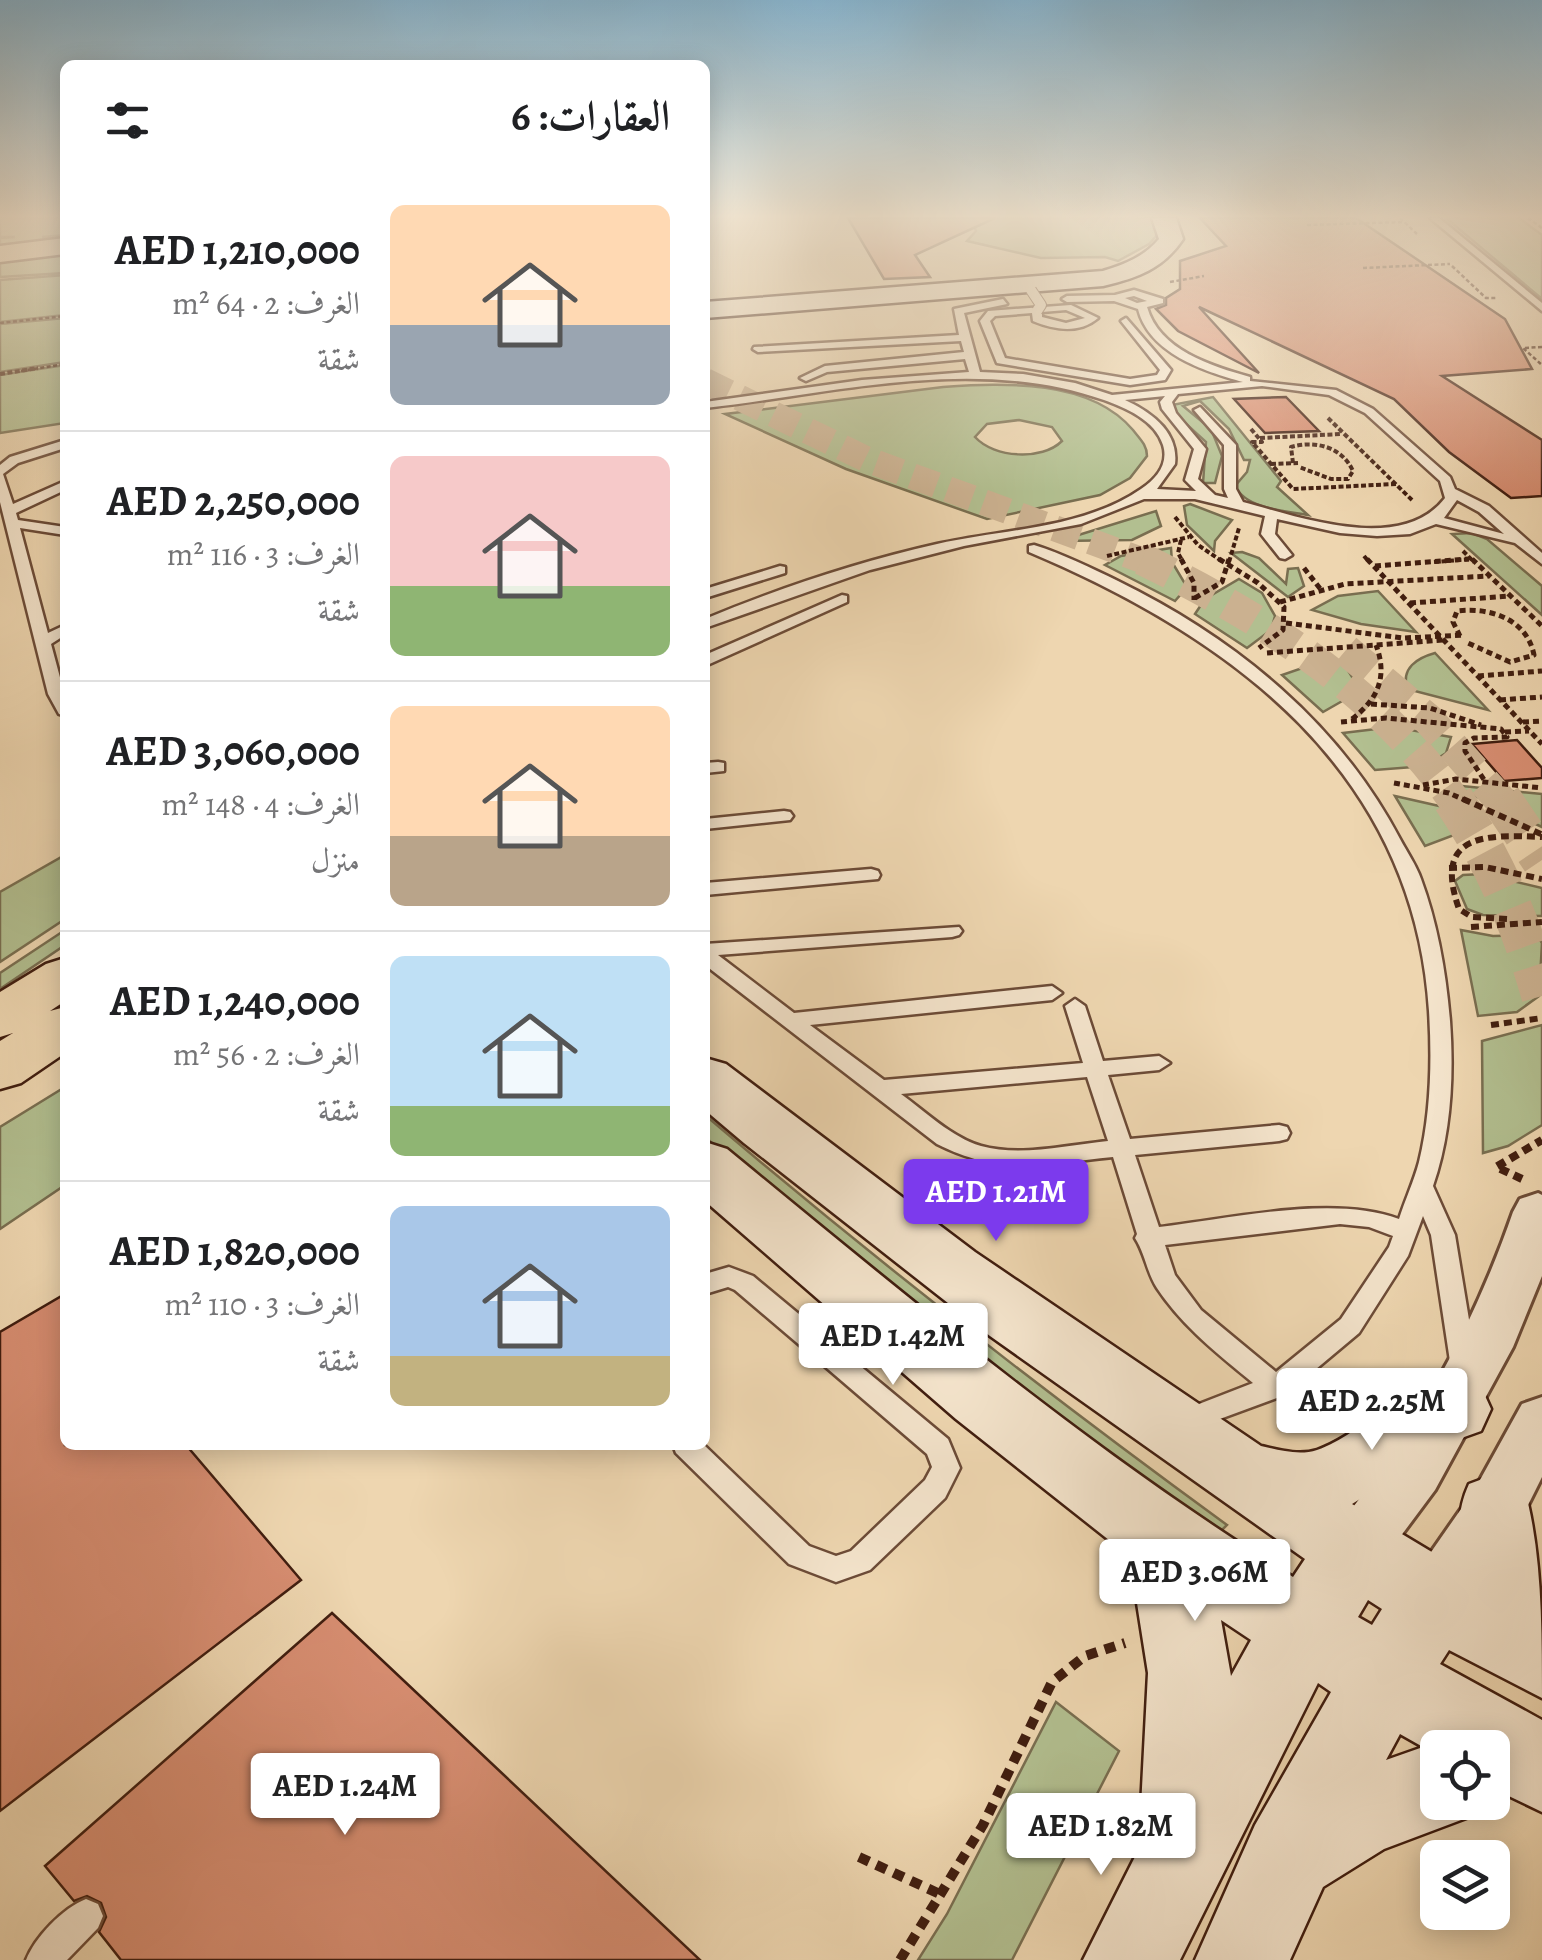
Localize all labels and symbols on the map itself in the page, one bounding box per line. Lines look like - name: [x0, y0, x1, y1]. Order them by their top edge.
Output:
- pin: AED 1.21M: [882, 1159, 1110, 1244]
- pin: AED 1.42M: [779, 1303, 1007, 1388]
- pin: AED 2.25M: [1258, 1368, 1486, 1453]
- pin: AED 3.06M: [1081, 1539, 1309, 1624]
- pin: AED 1.24M: [231, 1753, 459, 1838]
- pin: AED 1.82M: [987, 1793, 1215, 1878]

